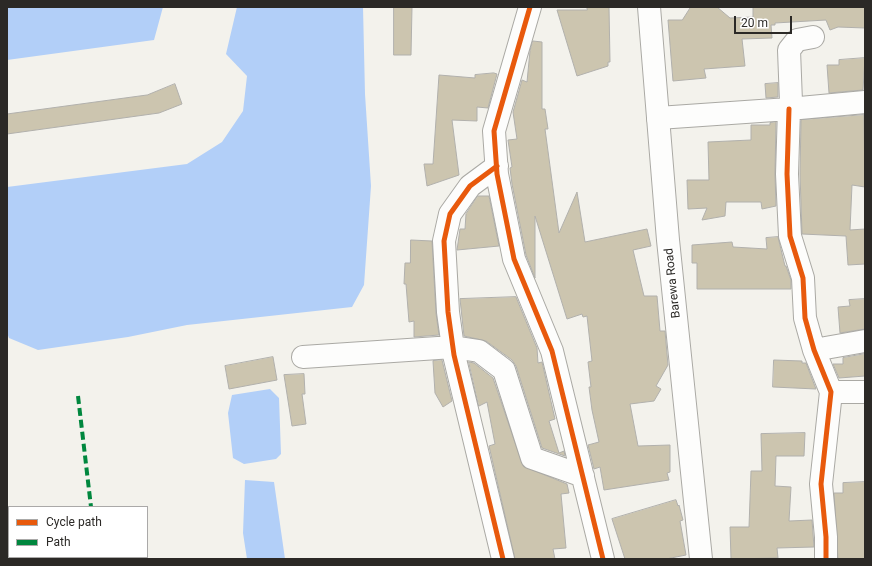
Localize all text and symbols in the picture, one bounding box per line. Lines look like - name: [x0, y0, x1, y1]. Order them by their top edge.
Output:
- scale bar: [736, 8, 794, 34]
- text: 20 m: [741, 16, 768, 30]
- street label: Barewa Road: [662, 247, 684, 319]
- legend: [8, 506, 148, 558]
- text: Cycle path: [46, 515, 102, 529]
- text: Path: [46, 535, 71, 549]

